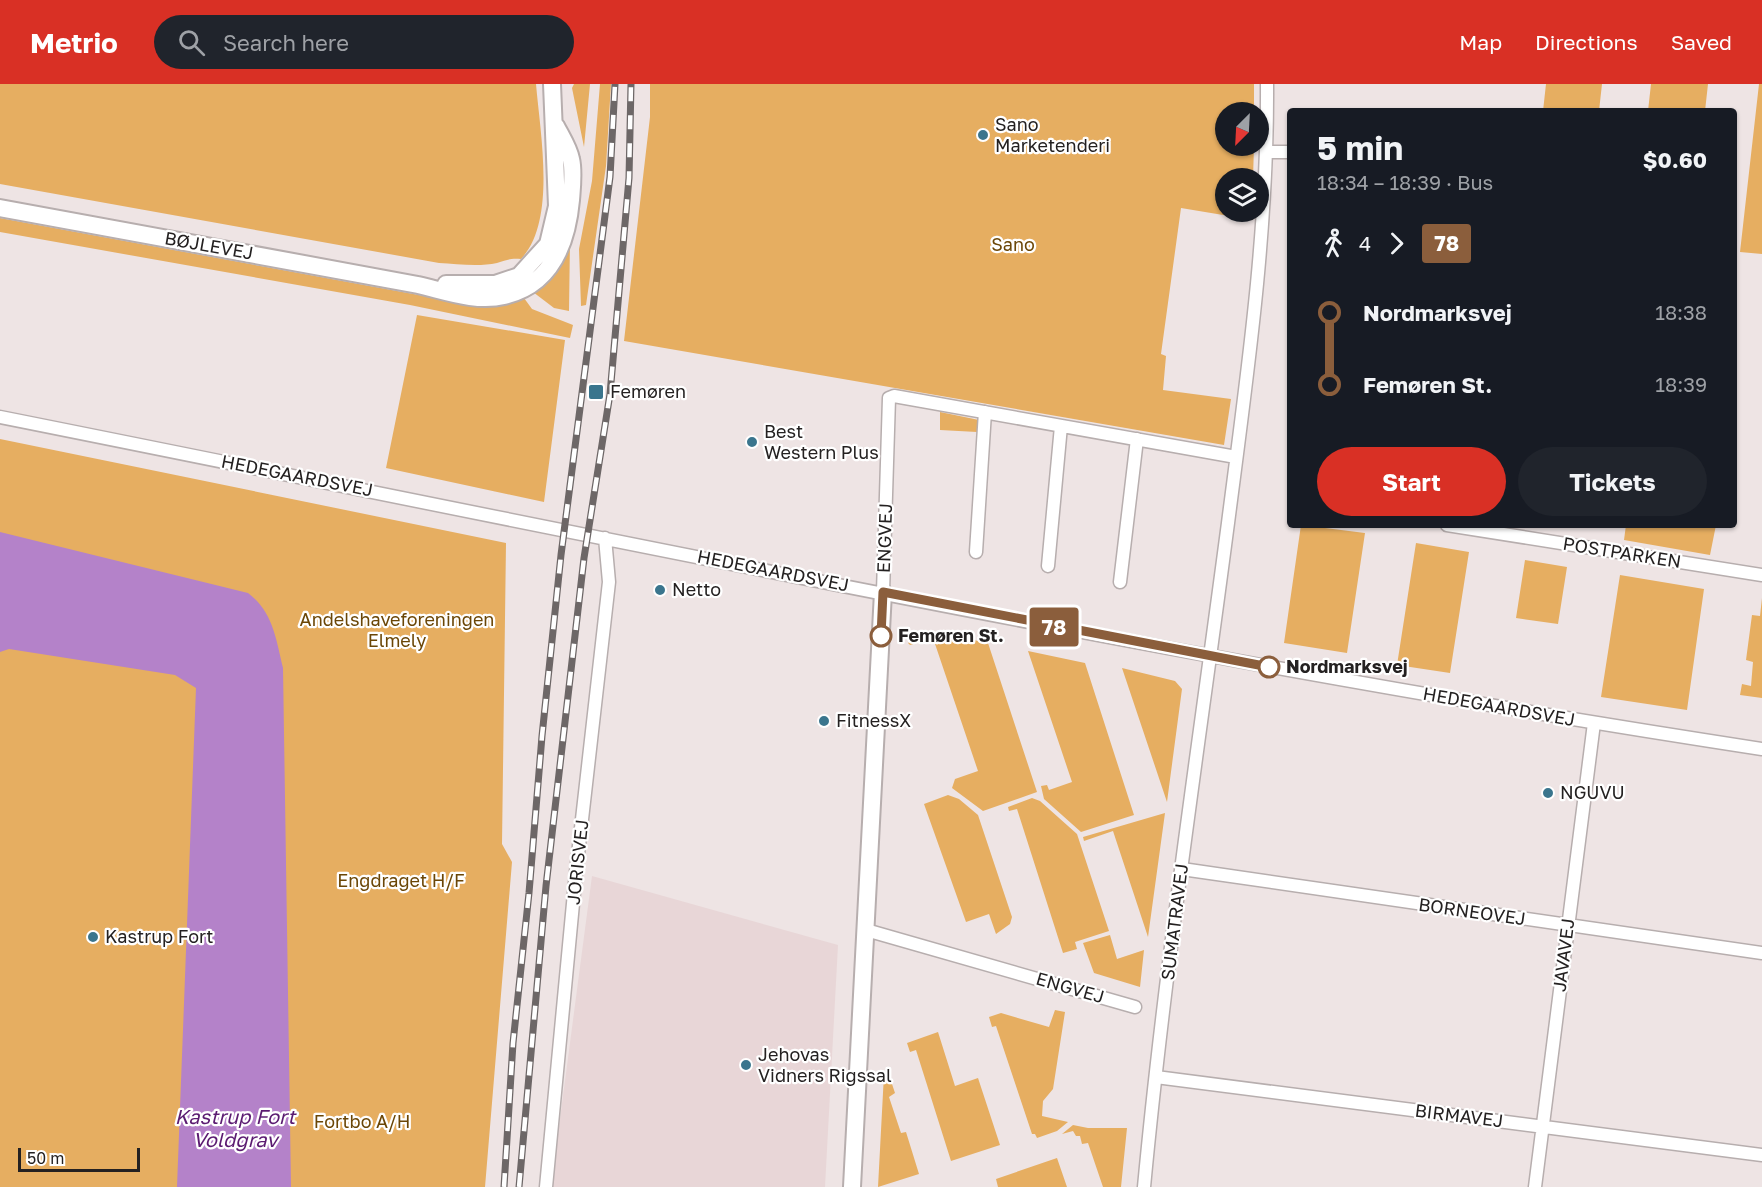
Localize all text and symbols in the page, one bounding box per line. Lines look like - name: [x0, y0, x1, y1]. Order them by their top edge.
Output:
- search box: [154, 15, 574, 69]
- text: Metrio: [30, 26, 118, 59]
- icon: search: [175, 26, 208, 59]
- text: Search here: [223, 29, 349, 56]
- text: Map: [1459, 29, 1502, 55]
- text: Directions: [1535, 29, 1638, 55]
- text: Saved: [1671, 29, 1732, 55]
- north arrow: [1215, 102, 1269, 156]
- map controls: [1215, 102, 1269, 222]
- place label: Sano Marketenderi: [995, 113, 1110, 156]
- marker: Sano Marketenderi: [976, 128, 990, 142]
- text: 5 min: [1317, 128, 1403, 167]
- text: $0.60: [1643, 146, 1707, 173]
- button: layers: [1215, 168, 1269, 222]
- text: 18:34 – 18:39 · Bus: [1317, 170, 1493, 194]
- street label: BØJLEVEJ: [163, 226, 255, 264]
- icon: walk: [1317, 227, 1350, 260]
- icon: forward: [1380, 227, 1413, 260]
- text: 78: [1434, 230, 1459, 256]
- text: 4: [1359, 231, 1371, 255]
- park label: Sano: [991, 233, 1035, 255]
- text: Nordmarksvej: [1363, 299, 1512, 326]
- text: 18:38: [1655, 300, 1707, 324]
- text: Femøren St.: [1363, 371, 1492, 398]
- text: 18:39: [1655, 372, 1707, 396]
- place label: Femøren: [610, 380, 686, 402]
- marker: Femøren: [587, 383, 605, 401]
- place label: Best Western Plus: [764, 420, 879, 463]
- marker: Best Western Plus: [745, 435, 759, 449]
- button: Start: [1317, 447, 1506, 516]
- button: Tickets: [1518, 447, 1707, 516]
- street label: HEDEGAARDSVEJ: [219, 450, 375, 501]
- street label: ENGVEJ: [872, 503, 896, 573]
- street label: POSTPARKEN: [1561, 532, 1683, 572]
- street label: HEDEGAARDSVEJ: [695, 545, 851, 596]
- place label: Netto: [672, 578, 721, 600]
- marker: Netto: [653, 583, 667, 597]
- park label: Andelshaveforeningen Elmely: [300, 608, 494, 651]
- line badge: 78: [1027, 608, 1081, 646]
- text: 78: [1042, 614, 1066, 640]
- place label: Femøren St.: [898, 624, 1004, 646]
- marker: Femøren St.: [870, 625, 892, 647]
- place label: Nordmarksvej: [1286, 655, 1408, 677]
- marker: Nordmarksvej: [1258, 656, 1280, 678]
- street label: HEDEGAARDSVEJ: [1421, 682, 1577, 730]
- place label: FitnessX: [836, 709, 911, 731]
- marker: FitnessX: [817, 714, 831, 728]
- place label: NGUVU: [1560, 781, 1625, 803]
- marker: NGUVU: [1541, 786, 1555, 800]
- street label: JORISVEJ: [562, 818, 592, 906]
- street label: SUMATRAVEJ: [1156, 862, 1192, 982]
- park label: Engdraget H/F: [337, 869, 465, 891]
- street label: BORNEOVEJ: [1417, 893, 1527, 929]
- street label: JAVAVEJ: [1548, 917, 1578, 993]
- place label: Kastrup Fort: [105, 925, 214, 947]
- marker: Kastrup Fort: [86, 930, 100, 944]
- street label: ENGVEJ: [1034, 967, 1107, 1007]
- place label: Jehovas Vidners Rigssal: [758, 1043, 892, 1086]
- marker: Jehovas Vidners Rigssal: [739, 1058, 753, 1072]
- street label: BIRMAVEJ: [1414, 1099, 1505, 1131]
- water label: Kastrup Fort Voldgrav: [175, 1104, 297, 1152]
- park label: Fortbo A/H: [314, 1110, 410, 1132]
- scale bar: [18, 1145, 140, 1172]
- text: 50 m: [27, 1148, 64, 1168]

